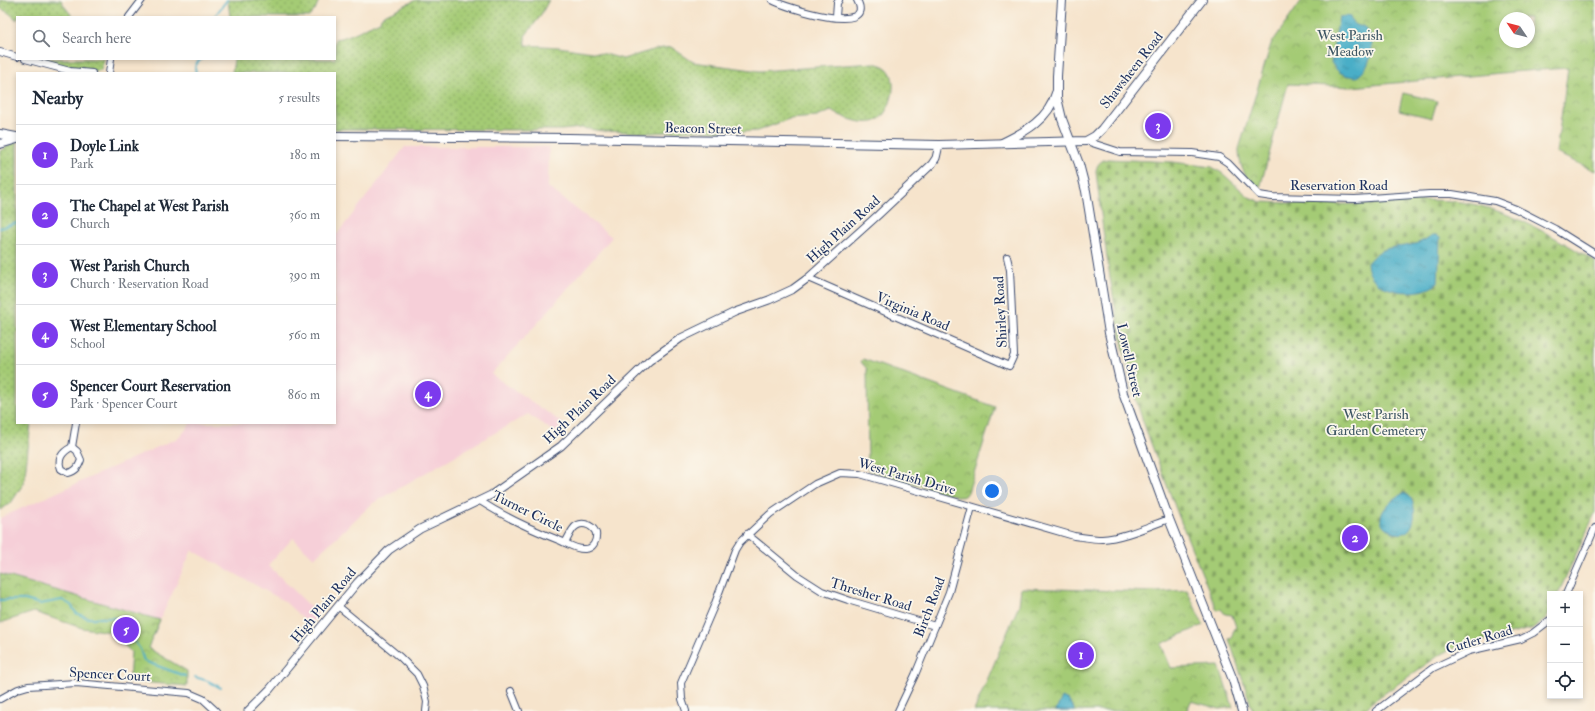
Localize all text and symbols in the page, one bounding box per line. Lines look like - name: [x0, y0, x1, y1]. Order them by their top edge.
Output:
- north arrow: [1499, 12, 1535, 48]
- search box: [16, 16, 336, 60]
- icon: search: [30, 27, 52, 49]
- park label: West Parish Meadow: [1316, 27, 1384, 60]
- text: Search here: [62, 29, 131, 48]
- street label: Shawsheen Road: [1096, 29, 1167, 112]
- text: Nearby: [32, 88, 83, 109]
- text: 5 results: [278, 90, 320, 106]
- pin: 3: [1145, 111, 1171, 141]
- street label: Beacon Street: [664, 119, 742, 138]
- text: Doyle Link: [70, 137, 139, 156]
- text: 1: [43, 147, 47, 163]
- text: 180 m: [290, 147, 320, 163]
- text: Park: [70, 156, 94, 172]
- street label: Reservation Road: [1290, 177, 1388, 194]
- street label: High Plain Road: [803, 192, 884, 267]
- text: The Chapel at West Parish: [70, 197, 229, 216]
- text: 2: [42, 207, 48, 223]
- text: 360 m: [289, 207, 320, 223]
- text: Church: [70, 216, 110, 232]
- text: West Parish Church: [70, 257, 190, 276]
- text: 3: [43, 267, 48, 283]
- text: 390 m: [289, 267, 320, 283]
- text: Church · Reservation Road: [70, 276, 209, 292]
- street label: Shirley Road: [990, 276, 1012, 348]
- street label: Virginia Road: [873, 288, 952, 335]
- text: West Elementary School: [70, 317, 217, 336]
- street label: Lowell Street: [1113, 322, 1146, 399]
- text: 4: [41, 327, 49, 343]
- text: 560 m: [288, 327, 320, 343]
- text: School: [70, 336, 105, 352]
- street label: High Plain Road: [540, 371, 619, 447]
- text: Spencer Court Reservation: [70, 377, 231, 396]
- pin: 4: [415, 379, 441, 409]
- text: 5: [42, 387, 48, 403]
- text: 860 m: [288, 387, 320, 403]
- text: Park · Spencer Court: [70, 396, 177, 412]
- park label: West Parish Garden Cemetery: [1326, 406, 1427, 440]
- street label: West Parish Drive: [855, 454, 958, 499]
- your location: [982, 481, 1002, 501]
- street label: Turner Circle: [490, 487, 566, 536]
- pin: 2: [1342, 523, 1368, 553]
- street label: High Plain Road: [287, 564, 360, 646]
- street label: Thresher Road: [828, 574, 914, 615]
- street label: Birch Road: [910, 575, 949, 640]
- map controls: [1547, 591, 1583, 699]
- button: +: [1547, 591, 1583, 627]
- pin: 5: [113, 615, 139, 645]
- street label: Cutler Road: [1444, 621, 1515, 658]
- button: −: [1547, 627, 1583, 663]
- pin: 1: [1068, 640, 1094, 670]
- button: locate: [1547, 663, 1583, 699]
- street label: Spencer Court: [69, 664, 152, 686]

